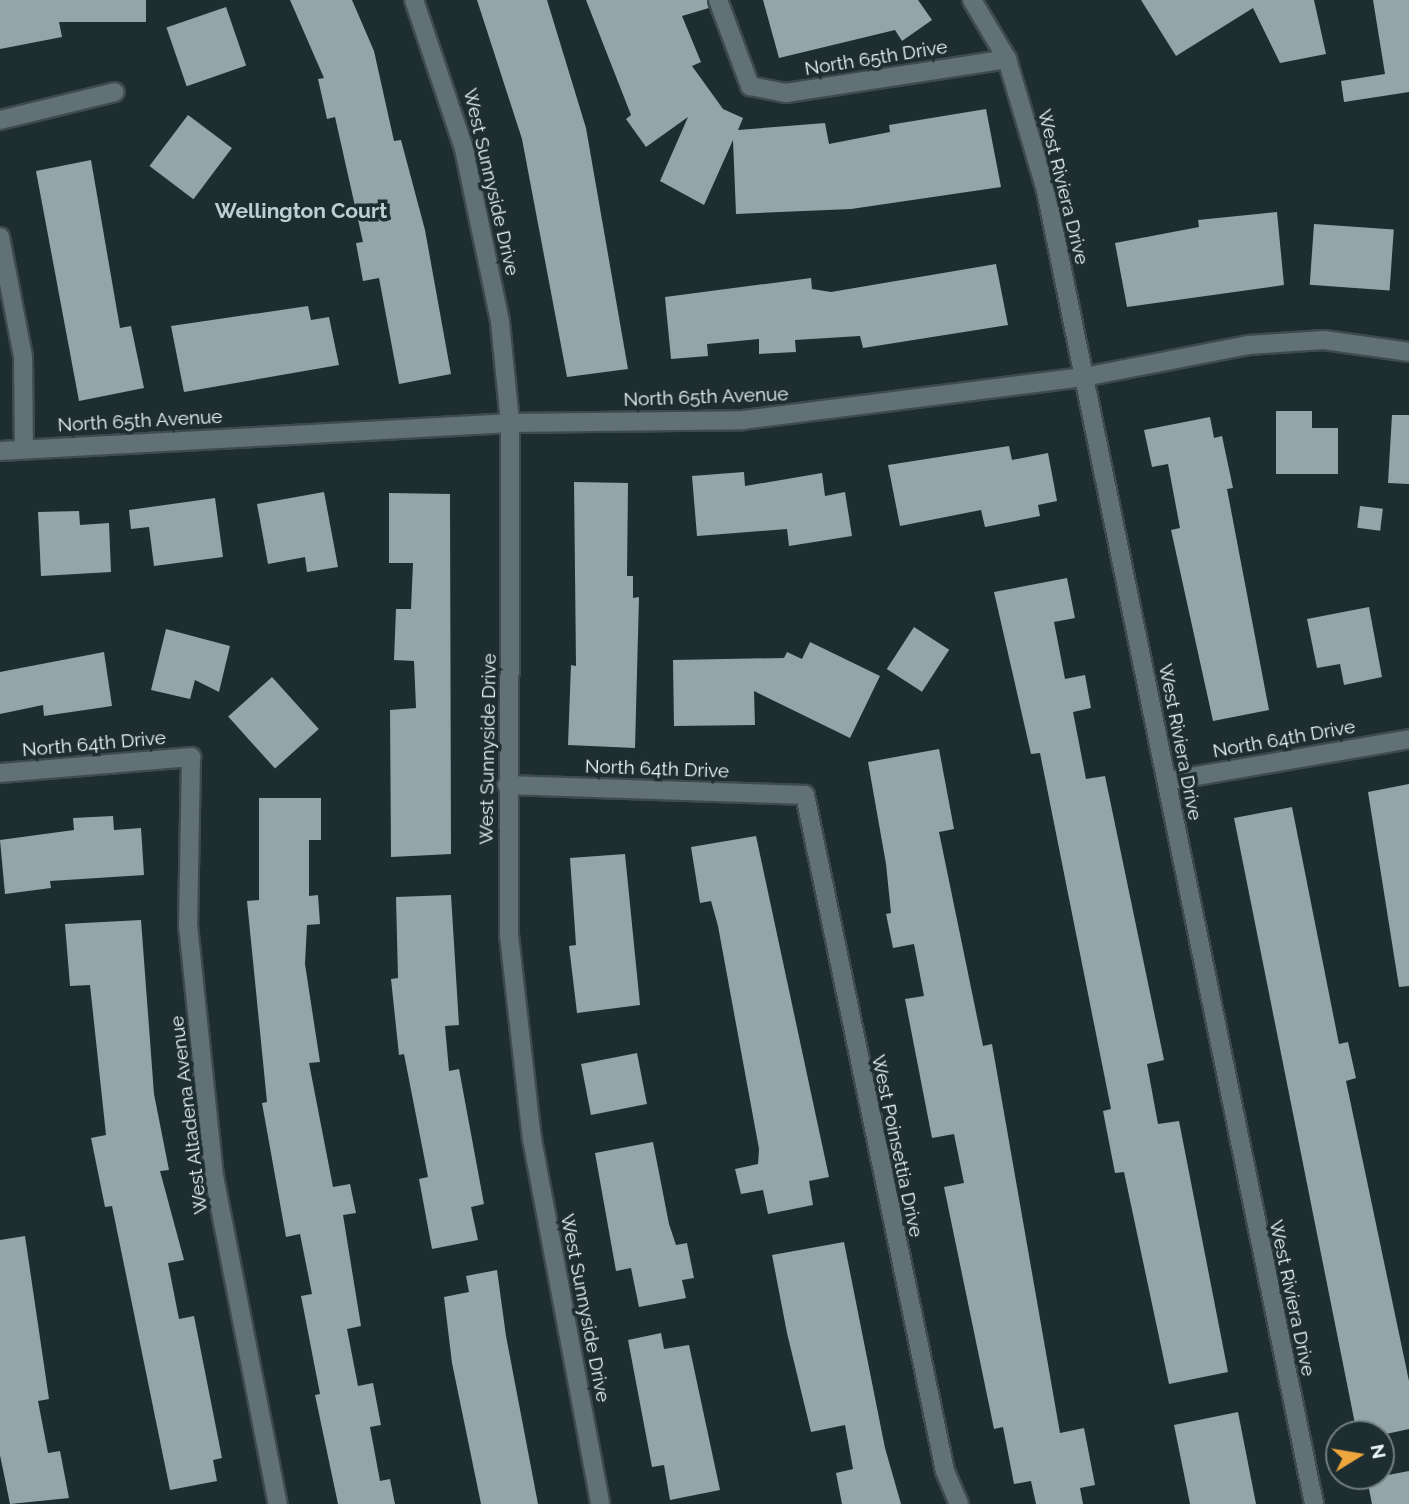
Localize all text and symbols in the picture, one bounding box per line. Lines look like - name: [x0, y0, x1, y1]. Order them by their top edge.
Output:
- street label: North 65th Drive: [803, 35, 949, 81]
- street label: West Sunnyside Drive: [458, 86, 524, 278]
- street label: West Riviera Drive: [1033, 107, 1093, 267]
- district label: Wellington Court: [215, 198, 387, 224]
- street label: North 65th Avenue: [623, 383, 789, 411]
- street label: North 65th Avenue: [57, 405, 223, 437]
- street label: West Sunnyside Drive: [475, 653, 501, 845]
- street label: West Riviera Drive: [1154, 662, 1206, 822]
- street label: North 64th Drive: [1211, 715, 1357, 763]
- street label: North 64th Drive: [21, 726, 167, 762]
- street label: North 64th Drive: [585, 755, 729, 783]
- street label: West Altadena Avenue: [165, 1014, 213, 1216]
- street label: West Poinsettia Drive: [867, 1053, 927, 1239]
- street label: West Sunnyside Drive: [556, 1212, 614, 1404]
- street label: West Riviera Drive: [1264, 1218, 1320, 1378]
- north arrow: [1325, 1420, 1395, 1490]
- text: N: [1366, 1442, 1391, 1461]

